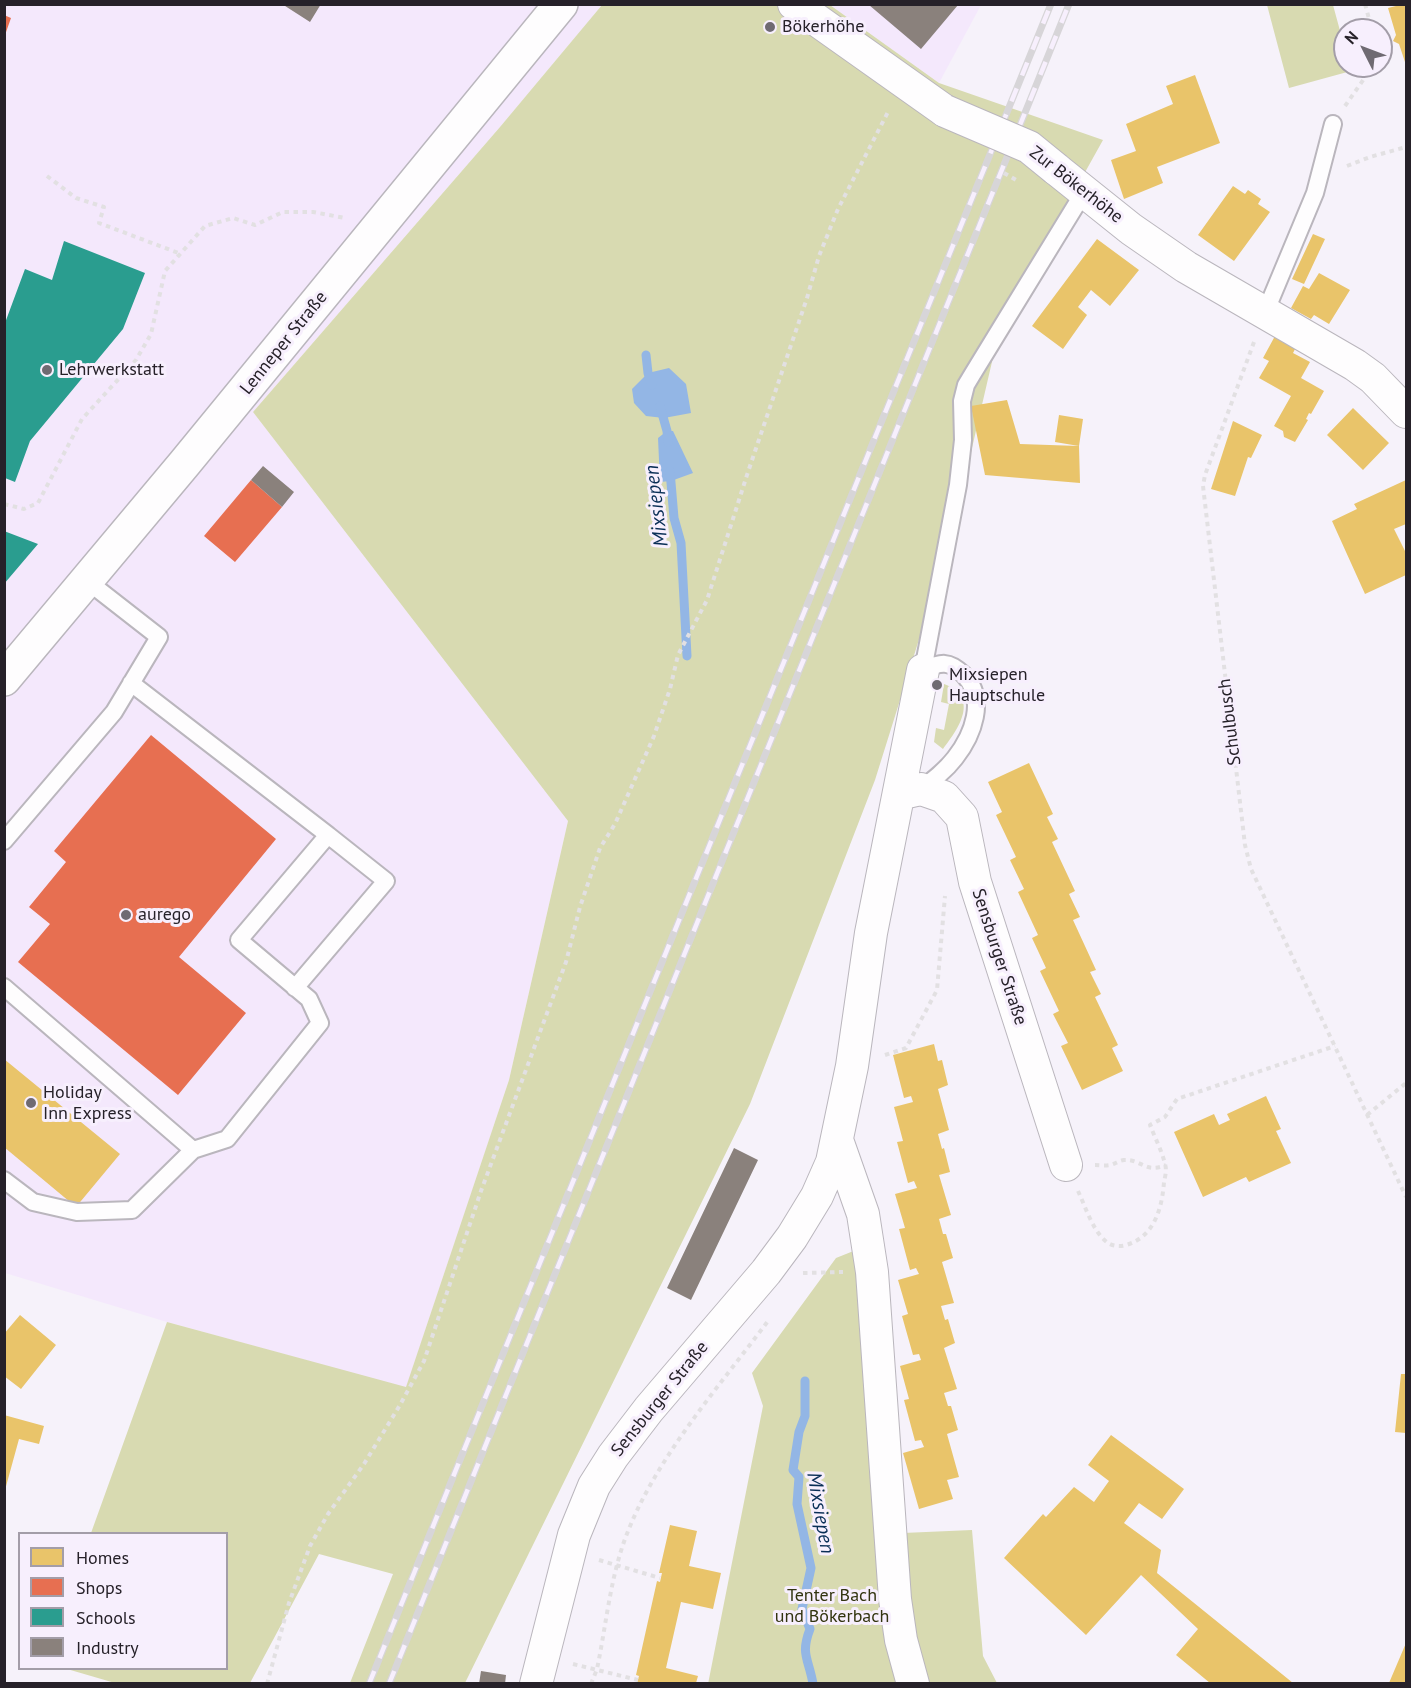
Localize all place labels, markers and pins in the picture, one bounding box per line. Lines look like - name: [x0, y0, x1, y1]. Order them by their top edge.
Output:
- place label: Bökerhöhe: [782, 16, 864, 38]
- marker: Bökerhöhe: [763, 20, 777, 34]
- place label: Lehrwerkstatt: [59, 359, 164, 381]
- marker: Lehrwerkstatt: [40, 363, 54, 377]
- place label: Mixsiepen Hauptschule: [949, 664, 1045, 706]
- marker: Mixsiepen Hauptschule: [930, 678, 944, 692]
- place label: aurego: [138, 904, 191, 926]
- marker: aurego: [119, 908, 133, 922]
- place label: Holiday Inn Express: [43, 1082, 132, 1124]
- marker: Holiday Inn Express: [24, 1096, 38, 1110]

